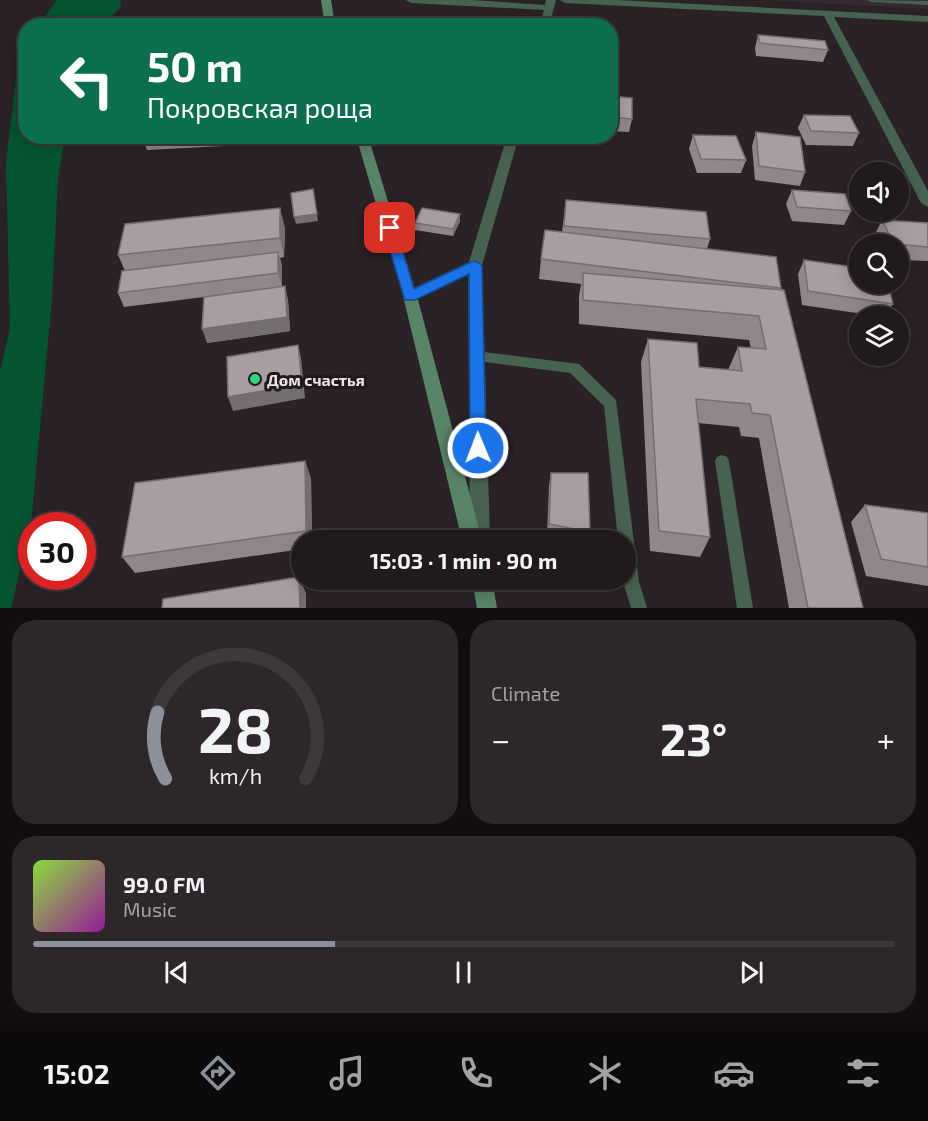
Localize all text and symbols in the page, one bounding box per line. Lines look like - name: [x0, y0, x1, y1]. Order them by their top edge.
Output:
- text: 50 m: [147, 40, 243, 90]
- icon: left: [48, 42, 126, 120]
- text: Покровская роща: [147, 91, 373, 123]
- map controls: [849, 162, 909, 366]
- button: sound: [849, 162, 909, 222]
- pin: [364, 202, 415, 253]
- icon: arrive: [373, 211, 406, 244]
- button: search: [849, 234, 909, 294]
- button: layers: [849, 306, 909, 366]
- place label: Дом счастья: [267, 370, 365, 389]
- marker: Дом счастья: [248, 372, 262, 386]
- position arrow: [446, 416, 510, 480]
- speed limit sign: 30: [18, 512, 96, 590]
- text: 15:03 · 1 min · 90 m: [370, 547, 557, 573]
- text: Climate: [491, 681, 560, 705]
- text: 28: [197, 691, 273, 766]
- text: 23°: [660, 711, 727, 765]
- text: −: [491, 719, 510, 759]
- text: +: [877, 719, 895, 759]
- text: km/h: [208, 763, 262, 788]
- text: 99.0 FM: [123, 871, 205, 897]
- text: Music: [123, 897, 177, 921]
- icon: previous: [160, 956, 193, 989]
- icon: pause: [447, 956, 480, 989]
- icon: next: [735, 956, 768, 989]
- icon: directions: [197, 1052, 239, 1094]
- icon: music: [326, 1052, 368, 1094]
- icon: phone: [455, 1052, 497, 1094]
- icon: climate: [584, 1052, 626, 1094]
- icon: car: [713, 1052, 755, 1094]
- icon: filters: [842, 1052, 884, 1094]
- text: 15:02: [44, 1057, 110, 1089]

